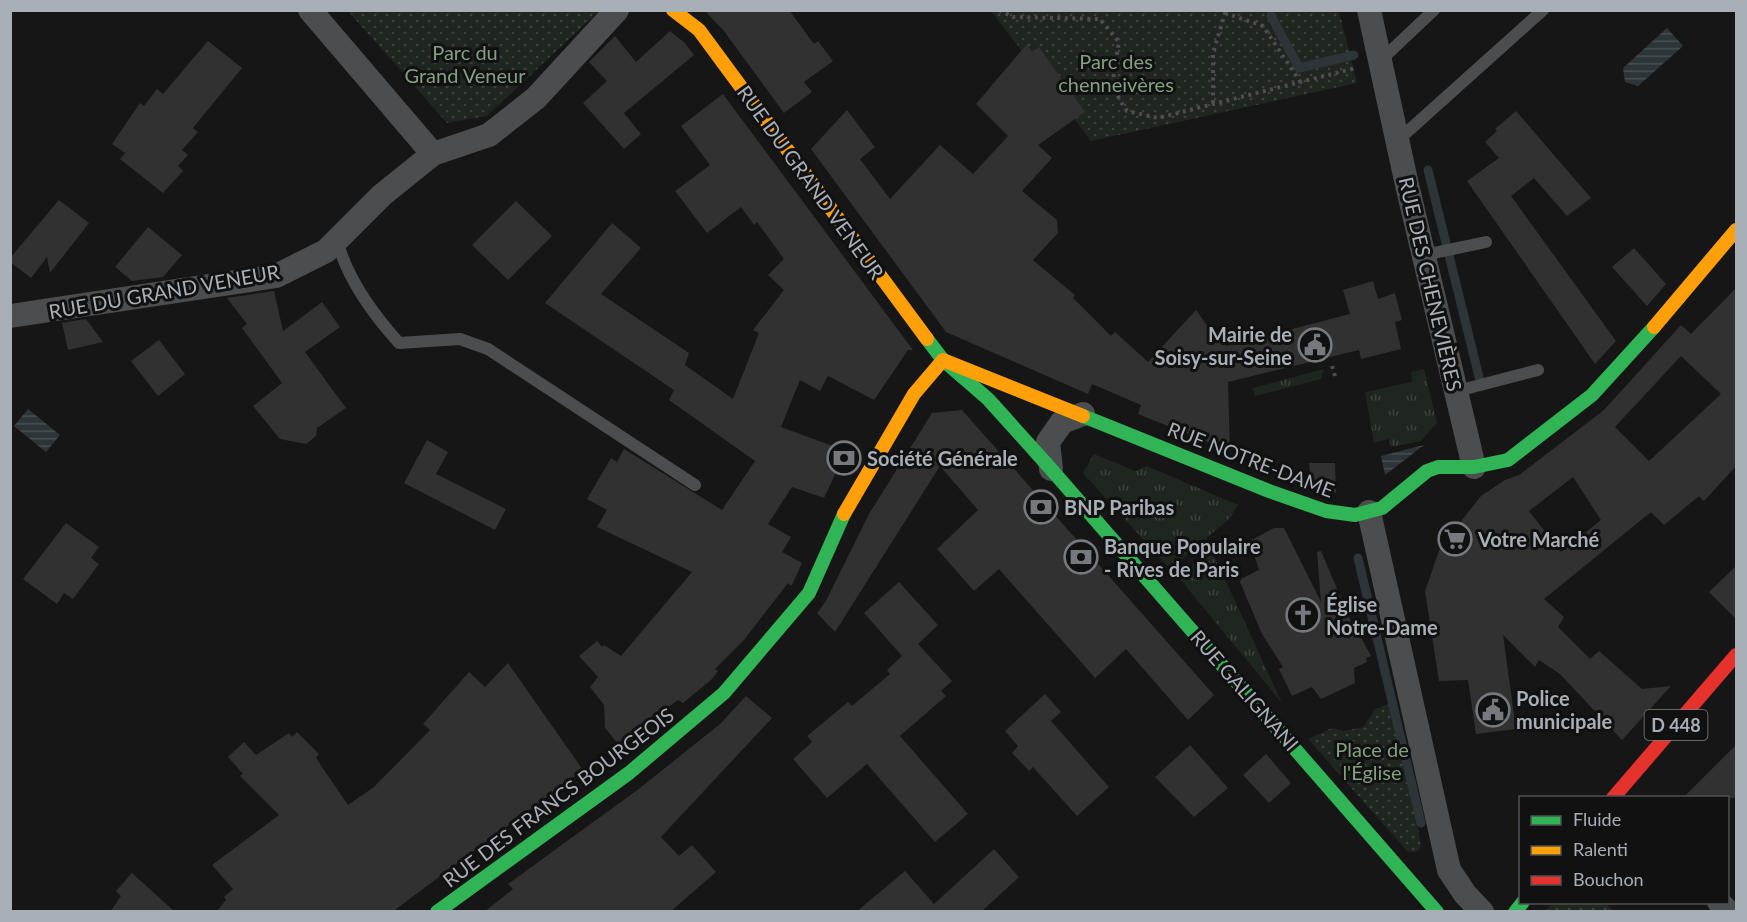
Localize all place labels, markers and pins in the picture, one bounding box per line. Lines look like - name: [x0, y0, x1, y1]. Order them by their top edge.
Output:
- place label: Mairie de Soisy-sur-Seine: [1154, 322, 1292, 369]
- public building icon: Mairie de Soisy-sur-Seine: [1297, 327, 1333, 363]
- bank icon: Société Générale: [826, 440, 862, 476]
- place label: Société Générale: [867, 446, 1018, 470]
- bank icon: BNP Paribas: [1023, 489, 1059, 525]
- place label: BNP Paribas: [1064, 495, 1175, 519]
- supermarket icon: Votre Marché: [1437, 521, 1473, 557]
- place label: Votre Marché: [1477, 527, 1600, 551]
- place label: Banque Populaire - Rives de Paris: [1104, 534, 1261, 581]
- bank icon: Banque Populaire - Rives de Paris: [1063, 539, 1099, 575]
- place label: Église Notre-Dame: [1326, 592, 1438, 639]
- church icon: Église Notre-Dame: [1285, 597, 1321, 633]
- place label: Police municipale: [1516, 686, 1613, 733]
- public building icon: Police municipale: [1475, 692, 1511, 728]

